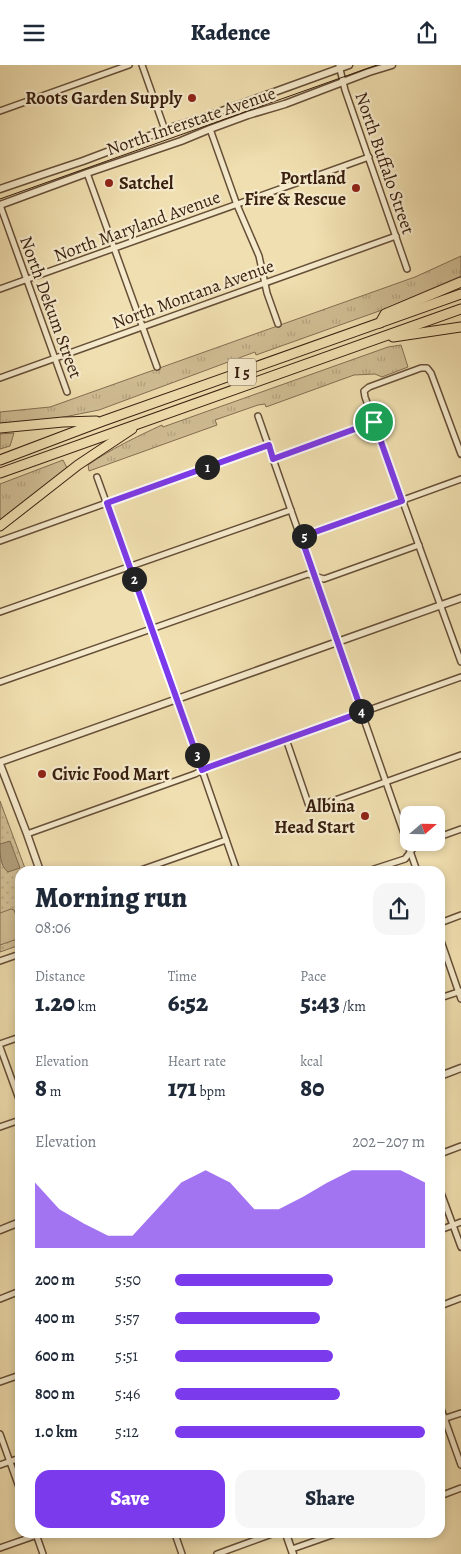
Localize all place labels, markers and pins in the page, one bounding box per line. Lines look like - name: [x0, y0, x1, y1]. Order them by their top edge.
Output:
- place label: Roots Garden Supply: [25, 86, 183, 110]
- marker: Roots Garden Supply: [186, 92, 198, 104]
- place label: Portland Fire & Rescue: [244, 166, 346, 211]
- place label: Satchel: [119, 171, 174, 195]
- marker: Satchel: [103, 177, 115, 189]
- marker: Portland Fire & Rescue: [350, 182, 362, 194]
- pin: [353, 401, 395, 443]
- pin: 1: [194, 455, 220, 479]
- pin: 5: [292, 523, 316, 549]
- pin: 2: [122, 567, 146, 591]
- pin: 4: [348, 699, 374, 723]
- pin: 3: [184, 743, 210, 767]
- place label: Civic Food Mart: [52, 762, 170, 786]
- marker: Civic Food Mart: [36, 768, 48, 780]
- place label: Albina Head Start: [274, 794, 355, 839]
- marker: Albina Head Start: [359, 810, 371, 822]

